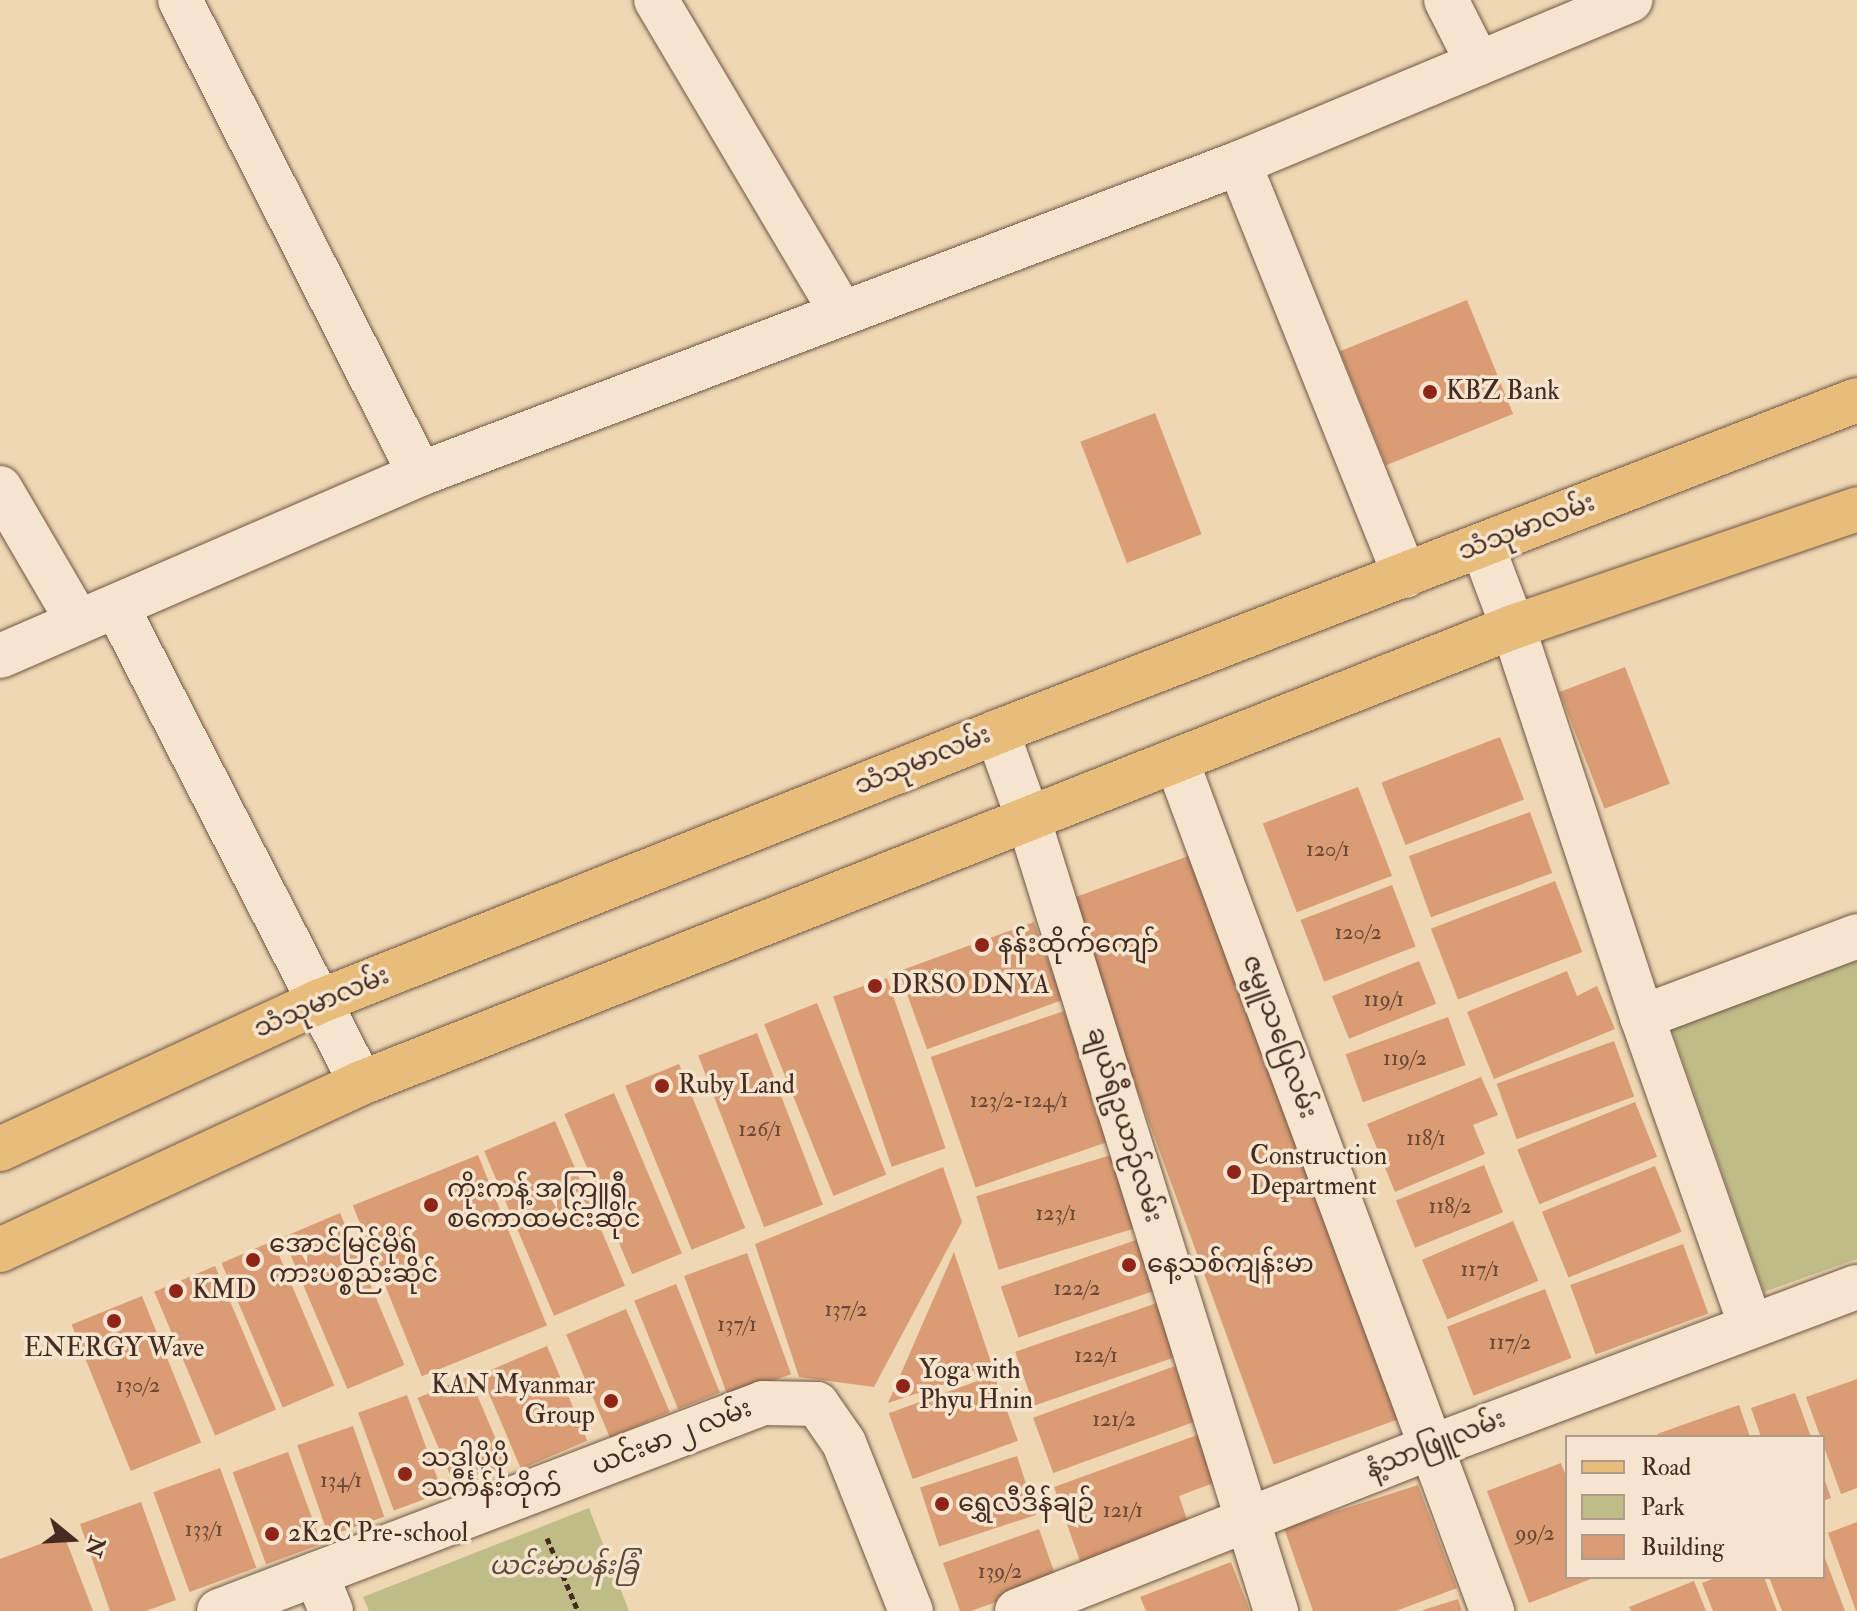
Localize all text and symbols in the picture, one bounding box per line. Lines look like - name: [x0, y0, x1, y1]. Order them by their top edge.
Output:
- place label: KBZ Bank: [1446, 376, 1560, 408]
- marker: KBZ Bank: [1421, 383, 1439, 401]
- street label: သံသုမာလမ်း: [1454, 488, 1600, 568]
- street label: သံသုမာလမ်း: [850, 720, 996, 802]
- house number: 120/1: [1306, 837, 1350, 863]
- house number: 120/2: [1334, 920, 1382, 946]
- place label: နန်းထိုက်ကျော်: [998, 929, 1159, 961]
- marker: နန်းထိုက်ကျော်: [973, 936, 991, 954]
- street label: ဇမ္ဗူသပြေလမ်း: [1235, 951, 1323, 1123]
- street label: သံသုမာလမ်း: [250, 961, 394, 1045]
- place label: DRSO DNYA: [891, 970, 1050, 1002]
- marker: DRSO DNYA: [866, 977, 884, 995]
- house number: 119/1: [1364, 987, 1404, 1013]
- street label: ချယ်ရီဥယာဉ်လမ်း: [1079, 1023, 1169, 1227]
- house number: 119/2: [1383, 1046, 1427, 1072]
- place label: Ruby Land: [678, 1070, 795, 1102]
- marker: Ruby Land: [653, 1077, 671, 1095]
- house number: 123/2-124/1: [970, 1088, 1068, 1114]
- house number: 126/1: [738, 1117, 782, 1143]
- house number: 118/1: [1406, 1126, 1446, 1152]
- place label: Construction Department: [1250, 1141, 1387, 1202]
- marker: Construction Department: [1225, 1163, 1243, 1181]
- place label: ကိုးကန့် အကြူရီ စကောထမင်းဆိုင်: [447, 1174, 641, 1236]
- house number: 118/2: [1429, 1194, 1471, 1220]
- marker: ကိုးကန့် အကြူရီ စကောထမင်းဆိုင်: [422, 1196, 440, 1214]
- house number: 123/1: [1035, 1201, 1077, 1227]
- place label: အောင်မြင့်မိုရ် ကားပစ္စည်းဆိုင်: [269, 1229, 438, 1290]
- place label: နေ့သစ်ကျန်းမာ: [1147, 1249, 1314, 1281]
- marker: အောင်မြင့်မိုရ် ကားပစ္စည်းဆိုင်: [244, 1251, 262, 1269]
- marker: နေ့သစ်ကျန်းမာ: [1118, 1254, 1140, 1276]
- house number: 117/1: [1460, 1257, 1500, 1283]
- place label: KMD: [192, 1275, 256, 1307]
- house number: 122/2: [1053, 1276, 1101, 1302]
- marker: KMD: [167, 1282, 185, 1300]
- house number: 137/2: [825, 1297, 867, 1323]
- marker: ENERGY Wave: [105, 1312, 123, 1330]
- house number: 137/1: [717, 1312, 757, 1338]
- house number: 117/2: [1489, 1330, 1531, 1356]
- place label: ENERGY Wave: [24, 1333, 204, 1365]
- house number: 122/1: [1074, 1343, 1118, 1369]
- place label: Yoga with Phyu Hnin: [919, 1355, 1033, 1416]
- place label: KAN Myanmar Group: [431, 1370, 595, 1432]
- house number: 130/2: [116, 1373, 160, 1399]
- marker: Yoga with Phyu Hnin: [894, 1377, 912, 1395]
- marker: KAN Myanmar Group: [602, 1392, 620, 1410]
- street label: ယင်းမာ ၂ လမ်း: [588, 1393, 756, 1483]
- street label: နံ့သာဖြူလမ်း: [1362, 1404, 1510, 1486]
- house number: 121/2: [1092, 1407, 1136, 1433]
- legend: [1565, 1435, 1825, 1579]
- place label: သဒ္ဓါပိုပို သင်္ကန်းတိုက်: [421, 1443, 562, 1504]
- text: Road: [1641, 1452, 1691, 1483]
- marker: သဒ္ဓါပိုပို သင်္ကန်းတိုက်: [396, 1465, 414, 1483]
- house number: 134/1: [320, 1468, 362, 1494]
- place label: ရွှေလီဒိန်ချဉ်: [958, 1488, 1094, 1520]
- text: Park: [1641, 1492, 1685, 1523]
- marker: ရွှေလီဒိန်ချဉ်: [933, 1495, 951, 1513]
- house number: 121/1: [1103, 1498, 1143, 1524]
- north arrow: [32, 1499, 112, 1579]
- house number: 133/1: [185, 1517, 223, 1543]
- place label: 2K2C Pre-school: [288, 1518, 468, 1550]
- house number: 99/2: [1515, 1521, 1555, 1547]
- marker: 2K2C Pre-school: [263, 1525, 281, 1543]
- text: Building: [1641, 1532, 1724, 1563]
- text: N: [78, 1533, 111, 1560]
- park label: ယင်းမာပန်းခြံ: [489, 1551, 639, 1583]
- house number: 139/2: [978, 1559, 1022, 1585]

